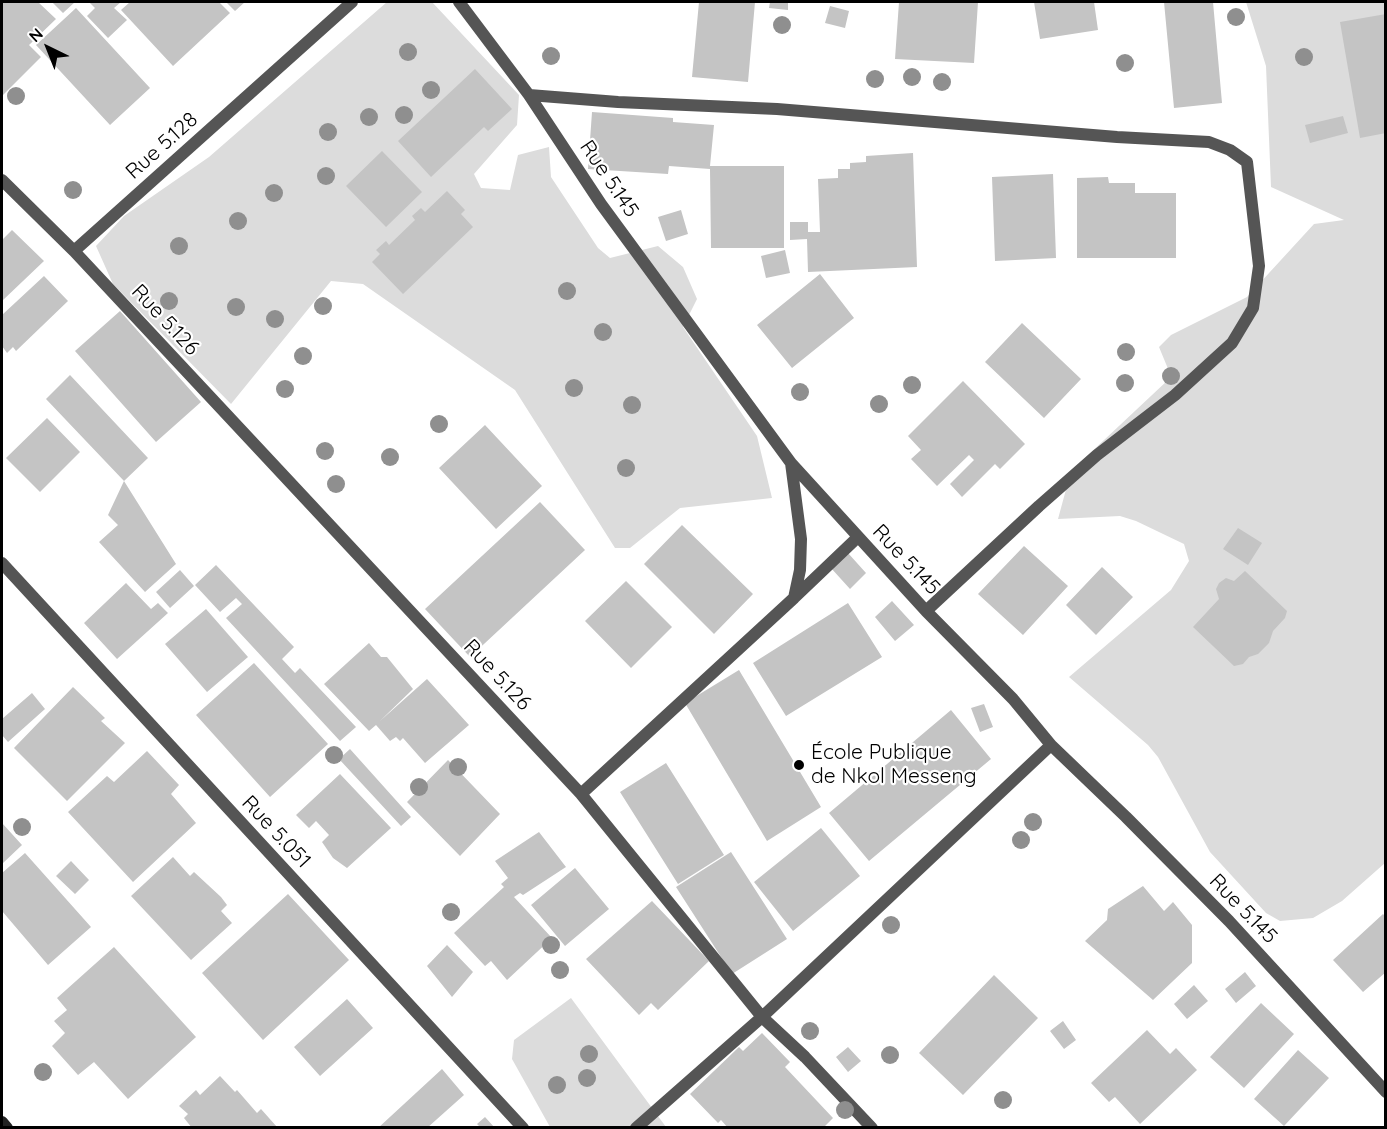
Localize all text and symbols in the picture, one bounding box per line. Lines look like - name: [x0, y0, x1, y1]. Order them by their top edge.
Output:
- north arrow: [18, 18, 78, 78]
- text: N: [25, 24, 47, 46]
- street label: Rue 5.128: [121, 107, 203, 185]
- street label: Rue 5.145: [574, 136, 644, 222]
- street label: Rue 5.126: [126, 279, 204, 361]
- street label: Rue 5.145: [867, 519, 945, 601]
- street label: Rue 5.126: [458, 634, 536, 716]
- place label: École Publique de Nkol Messeng: [811, 740, 977, 790]
- marker: École Publique de Nkol Messeng: [792, 758, 806, 772]
- street label: Rue 5.051: [236, 791, 316, 873]
- street label: Rue 5.145: [1204, 869, 1282, 949]

